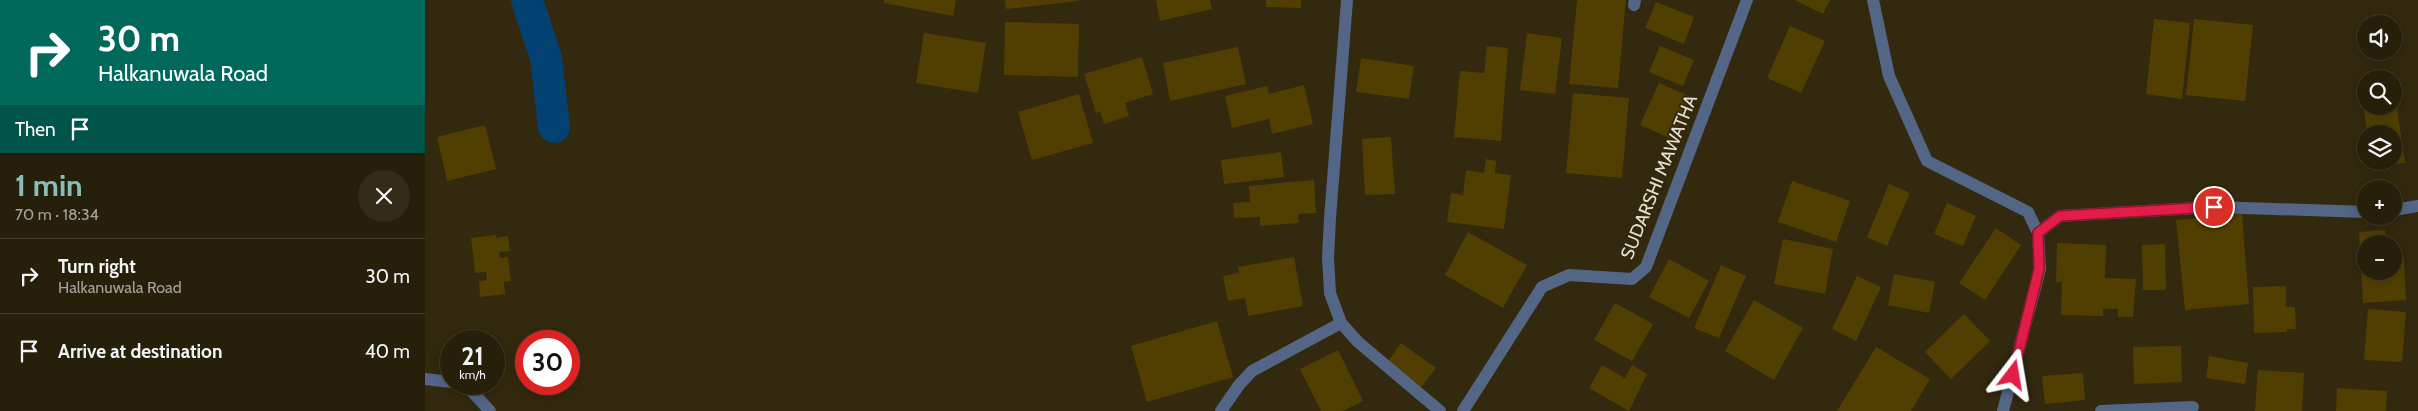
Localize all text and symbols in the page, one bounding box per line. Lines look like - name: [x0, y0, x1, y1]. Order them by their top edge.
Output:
- map controls: [2357, 15, 2402, 280]
- button: sound: [2357, 15, 2402, 60]
- text: 30 m: [98, 17, 180, 60]
- icon: right: [15, 20, 80, 85]
- text: Halkanuwala Road: [98, 60, 268, 87]
- button: search: [2357, 70, 2402, 115]
- street label: SUDARSHI MAWATHA: [1616, 92, 1702, 262]
- icon: arrive: [66, 115, 94, 143]
- text: Then: [15, 118, 56, 141]
- button: layers: [2357, 125, 2402, 170]
- text: 1 min: [15, 167, 83, 204]
- button: close: [358, 170, 410, 222]
- button: +: [2357, 180, 2402, 225]
- pin: [2193, 186, 2235, 228]
- icon: arrive: [2200, 193, 2228, 221]
- text: 70 m · 18:34: [15, 205, 99, 224]
- button: −: [2357, 235, 2402, 280]
- text: Turn right: [58, 255, 136, 278]
- icon: right: [15, 262, 43, 290]
- text: 30 m: [366, 265, 410, 288]
- text: Halkanuwala Road: [58, 278, 182, 297]
- speed limit sign: 30: [515, 330, 580, 395]
- icon: arrive: [15, 337, 43, 365]
- text: Arrive at destination: [58, 340, 222, 363]
- text: 40 m: [365, 340, 410, 363]
- text: 21: [461, 341, 484, 371]
- position arrow: [1986, 348, 2038, 400]
- text: km/h: [459, 367, 486, 382]

